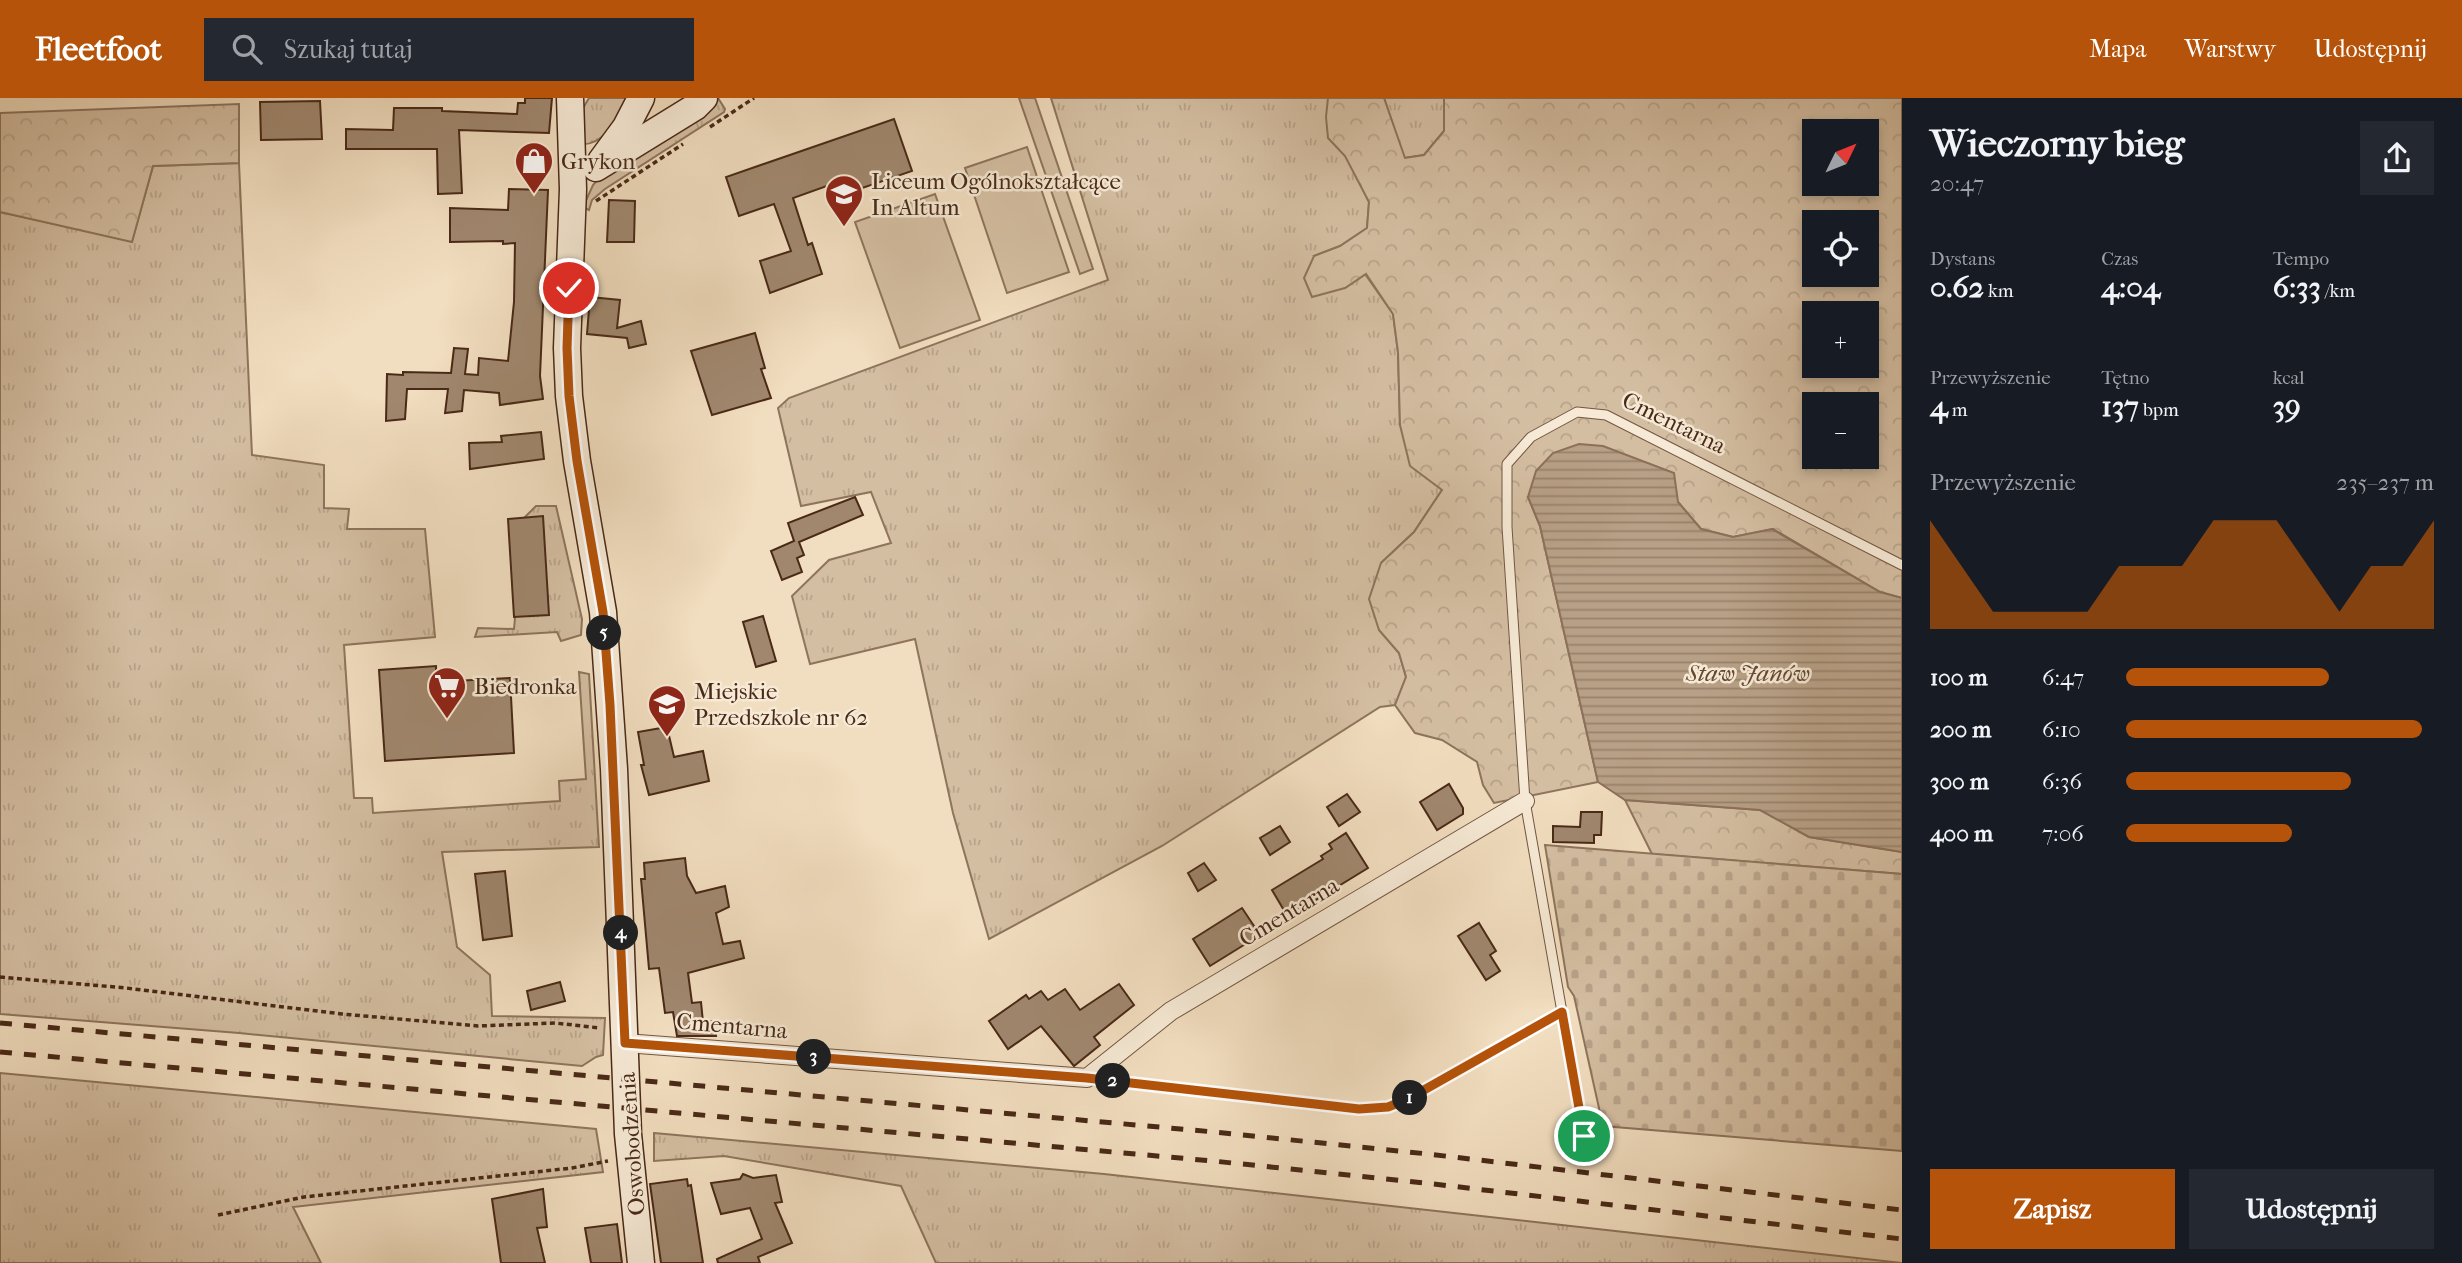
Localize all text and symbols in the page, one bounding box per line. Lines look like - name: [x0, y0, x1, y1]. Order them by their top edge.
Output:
- search box: [204, 18, 694, 81]
- text: Fleetfoot: [35, 30, 162, 69]
- icon: search: [228, 30, 266, 68]
- text: Szukaj tutaj: [284, 34, 413, 65]
- text: Mapa: [2089, 35, 2146, 63]
- text: Warstwy: [2184, 35, 2276, 63]
- text: Udostępnij: [2314, 35, 2427, 63]
- north arrow: [1802, 119, 1880, 196]
- map controls: [1802, 119, 1879, 469]
- text: Wieczorny bieg: [1930, 121, 2185, 166]
- button: share: [2360, 121, 2434, 195]
- shop icon: Grykon: [513, 140, 555, 195]
- place label: Grykon: [561, 148, 636, 175]
- place label: Liceum Ogólnokształcące In Altum: [871, 168, 1121, 221]
- text: 20:47: [1930, 170, 1984, 197]
- school or university icon: Liceum Ogólnokształcące In Altum: [823, 173, 865, 228]
- button: locate: [1802, 210, 1879, 287]
- text: Dystans: [1930, 248, 1995, 270]
- text: Czas: [2101, 248, 2138, 270]
- text: Tempo: [2273, 248, 2329, 270]
- pin: [539, 258, 599, 318]
- icon: check: [550, 269, 588, 307]
- text: 0.62: [1930, 270, 1984, 305]
- text: 4:04: [2101, 270, 2160, 305]
- text: 6:33: [2273, 270, 2321, 305]
- text: km: [1984, 280, 2014, 302]
- text: /km: [2321, 280, 2355, 302]
- button: +: [1802, 301, 1879, 378]
- text: Przewyższenie: [1930, 367, 2051, 389]
- text: Tętno: [2101, 367, 2149, 389]
- text: kcal: [2273, 367, 2305, 389]
- street label: Cmentarna: [1618, 386, 1730, 460]
- text: 4: [1930, 389, 1948, 424]
- text: 137: [2101, 389, 2139, 424]
- text: 39: [2273, 389, 2301, 424]
- button: −: [1802, 392, 1879, 469]
- text: m: [1948, 399, 1968, 421]
- text: bpm: [2139, 399, 2179, 421]
- text: Przewyższenie: [1930, 469, 2076, 496]
- text: 235–237 m: [2336, 469, 2434, 496]
- pin: 5: [586, 616, 622, 650]
- text: 5: [599, 621, 608, 643]
- water label: Staw Janów: [1685, 659, 1810, 687]
- text: 100 m: [1930, 664, 1988, 691]
- text: 6:47: [2042, 664, 2084, 691]
- supermarket icon: Biedronka: [426, 665, 468, 720]
- place label: Biedronka: [474, 673, 577, 700]
- place label: Miejskie Przedszkole nr 62: [694, 678, 868, 731]
- school or university icon: Miejskie Przedszkole nr 62: [646, 683, 688, 738]
- text: 200 m: [1930, 716, 1991, 743]
- text: 6:10: [2042, 716, 2081, 743]
- text: 300 m: [1930, 768, 1989, 795]
- text: 6:36: [2042, 768, 2082, 795]
- text: 400 m: [1930, 820, 1993, 847]
- text: 7:06: [2042, 820, 2084, 847]
- street label: Cmentarna: [1234, 872, 1344, 952]
- pin: 4: [604, 916, 638, 950]
- text: 4: [615, 921, 626, 943]
- street label: Cmentarna: [675, 1008, 789, 1044]
- pin: 3: [796, 1040, 832, 1074]
- text: 3: [810, 1045, 817, 1067]
- pin: 2: [1096, 1063, 1130, 1098]
- text: 2: [1108, 1069, 1117, 1091]
- street label: Oswobodzenia: [614, 1071, 650, 1217]
- pin: 1: [1392, 1080, 1428, 1116]
- text: 1: [1406, 1086, 1413, 1108]
- pin: [1554, 1106, 1614, 1166]
- icon: arrive: [1565, 1117, 1603, 1155]
- button: Zapisz: [1930, 1169, 2175, 1249]
- button: Udostępnij: [2189, 1169, 2434, 1249]

